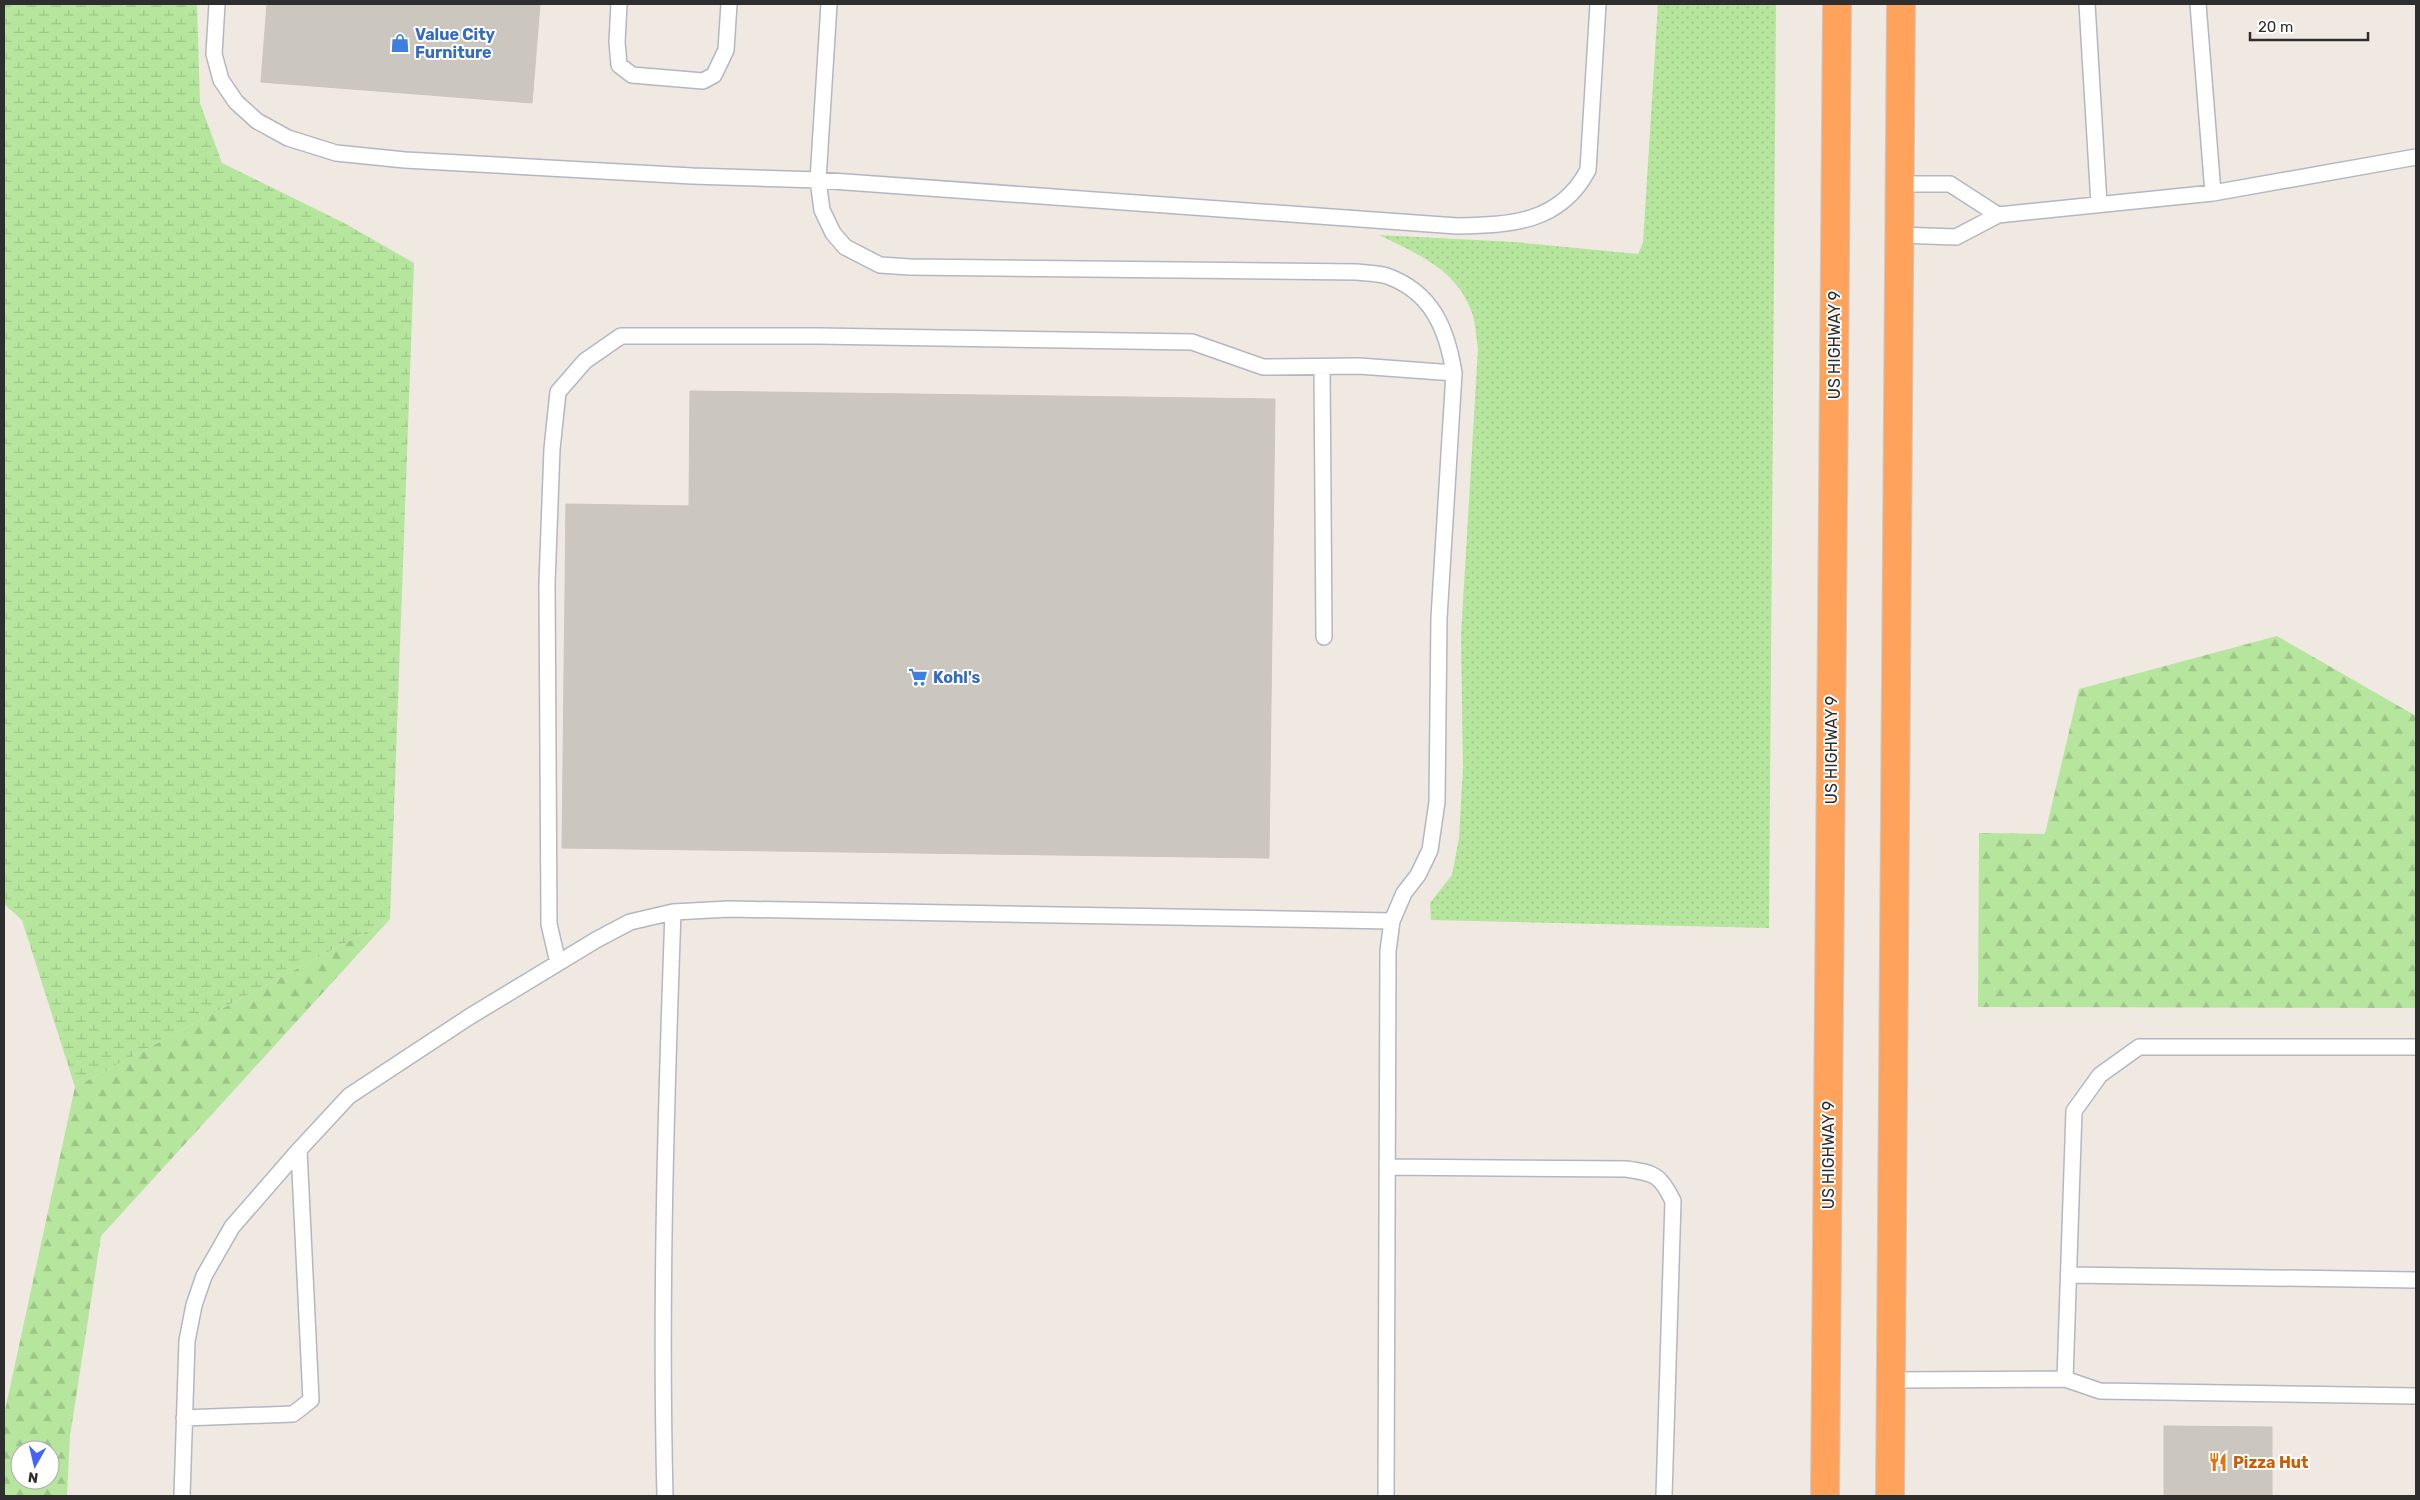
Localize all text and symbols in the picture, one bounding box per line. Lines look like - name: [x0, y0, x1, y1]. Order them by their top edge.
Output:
- scale bar: [2250, 10, 2368, 42]
- text: 20 m: [2258, 18, 2293, 36]
- place label: Value City Furniture: [415, 25, 496, 62]
- shop icon: Value City Furniture: [389, 32, 411, 54]
- street label: US HIGHWAY 9: [1825, 291, 1844, 399]
- supermarket icon: Kohl's: [907, 666, 929, 688]
- place label: Kohl's: [933, 668, 981, 687]
- street label: US HIGHWAY 9: [1822, 696, 1841, 804]
- street label: US HIGHWAY 9: [1819, 1101, 1838, 1209]
- north arrow: [10, 1440, 60, 1490]
- restaurant icon: Pizza Hut: [2207, 1451, 2229, 1473]
- place label: Pizza Hut: [2233, 1453, 2309, 1472]
- text: N: [27, 1468, 39, 1486]

